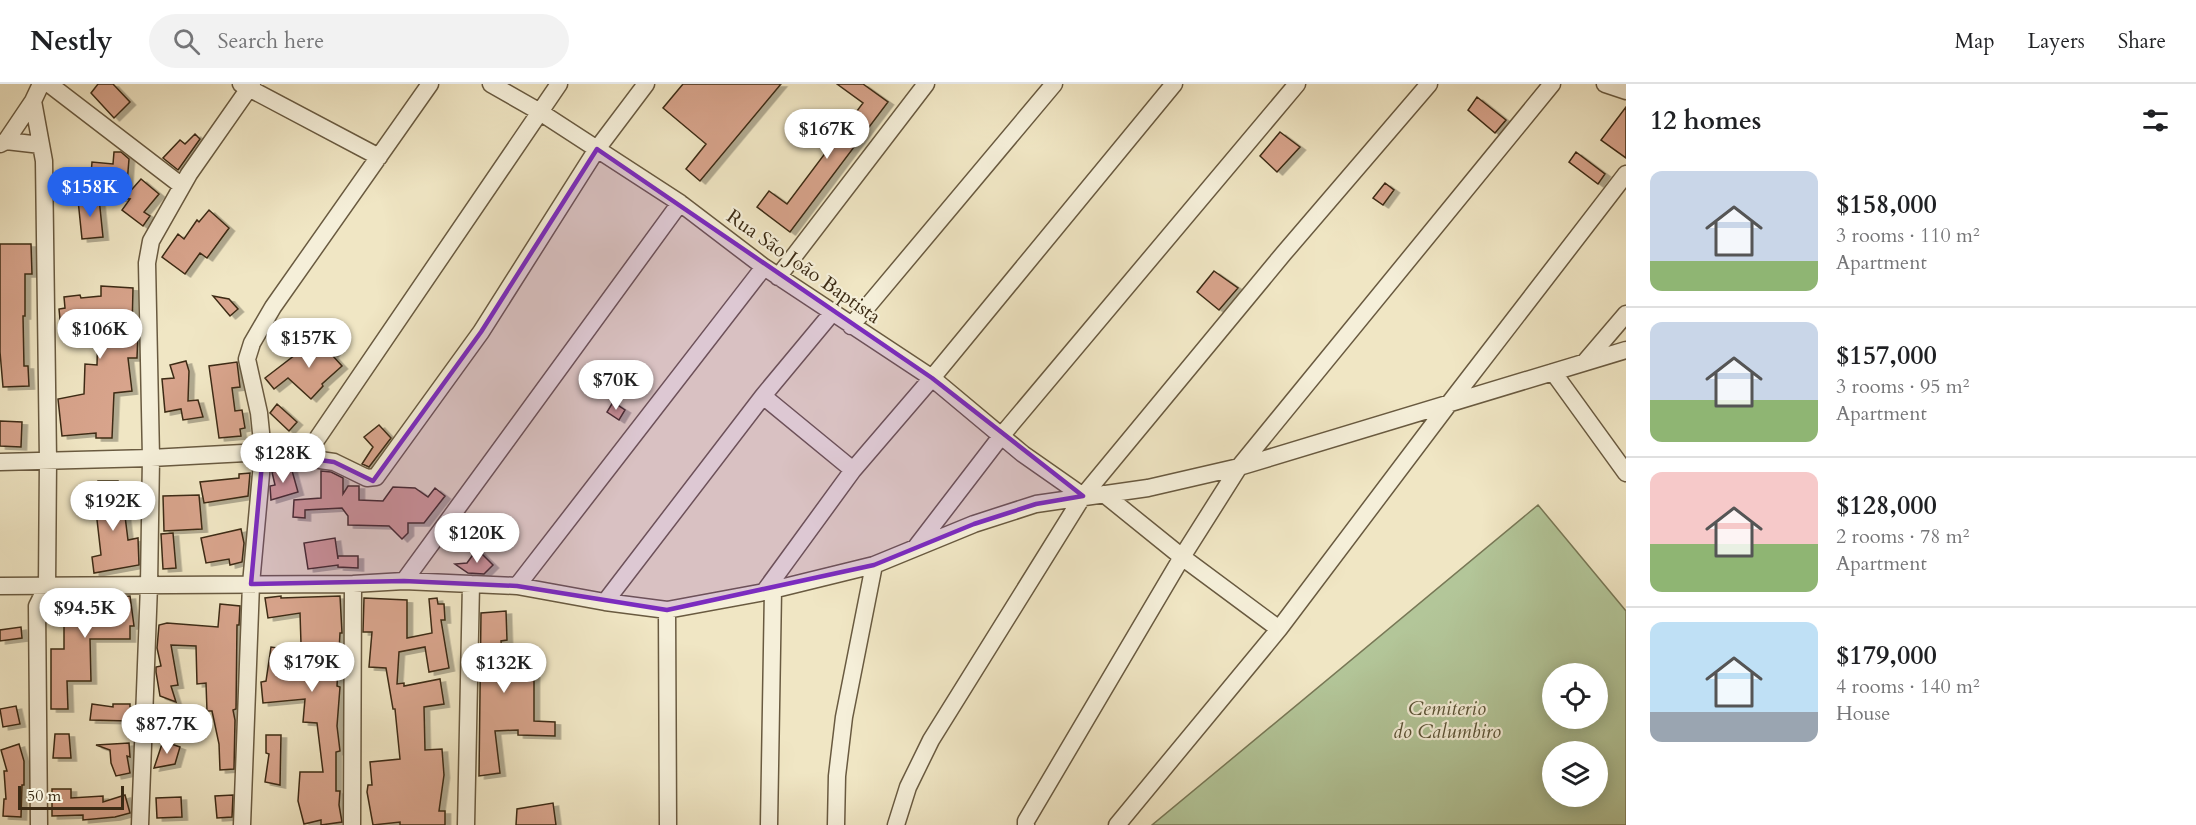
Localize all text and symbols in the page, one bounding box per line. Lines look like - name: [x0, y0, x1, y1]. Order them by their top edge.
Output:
- search box: [149, 14, 569, 68]
- text: Nestly: [30, 22, 113, 60]
- icon: search: [170, 25, 203, 58]
- text: Search here: [218, 26, 324, 56]
- text: Map: [1955, 27, 1995, 56]
- text: Layers: [2028, 27, 2085, 56]
- text: Share: [2118, 27, 2166, 56]
- text: 12 homes: [1650, 103, 1761, 138]
- icon: filters: [2139, 104, 2172, 137]
- pin: $167K: [785, 109, 869, 160]
- text: $167K: [798, 115, 856, 142]
- pin: $158K: [48, 167, 132, 218]
- text: $158K: [61, 173, 119, 200]
- text: $158,000: [1836, 187, 1937, 222]
- icon: home: [1698, 195, 1770, 267]
- street label: Rua São João Baptista: [721, 203, 887, 330]
- text: 3 rooms · 110 m²: [1836, 222, 1980, 249]
- text: Apartment: [1836, 249, 1927, 276]
- pin: $106K: [58, 309, 142, 360]
- text: $106K: [71, 315, 129, 342]
- pin: $157K: [267, 318, 351, 369]
- text: $157K: [280, 324, 338, 351]
- text: $157,000: [1836, 338, 1937, 373]
- icon: home: [1698, 346, 1770, 418]
- pin: $70K: [580, 360, 652, 411]
- text: $70K: [593, 366, 639, 393]
- text: 3 rooms · 95 m²: [1836, 373, 1969, 400]
- text: Apartment: [1836, 400, 1927, 427]
- pin: $128K: [241, 433, 325, 484]
- text: $128K: [254, 439, 312, 466]
- pin: $192K: [71, 481, 155, 532]
- text: $192K: [84, 487, 142, 514]
- text: $128,000: [1836, 488, 1937, 523]
- icon: home: [1698, 496, 1770, 568]
- pin: $120K: [435, 513, 519, 564]
- text: $120K: [448, 519, 506, 546]
- text: 2 rooms · 78 m²: [1836, 523, 1969, 550]
- text: Apartment: [1836, 550, 1927, 577]
- pin: $94.5K: [36, 588, 134, 639]
- text: $94.5K: [54, 594, 116, 621]
- text: $179,000: [1836, 638, 1937, 673]
- pin: $179K: [270, 642, 354, 693]
- pin: $132K: [462, 643, 546, 694]
- icon: home: [1698, 646, 1770, 718]
- text: $179K: [283, 648, 341, 675]
- text: $132K: [475, 649, 533, 676]
- map controls: [1542, 663, 1608, 807]
- button: locate: [1542, 663, 1608, 729]
- text: 4 rooms · 140 m²: [1836, 673, 1980, 700]
- park label: Cemiterio do Calumbiro: [1393, 695, 1501, 745]
- text: House: [1836, 700, 1890, 727]
- pin: $87.7K: [118, 704, 216, 755]
- text: $87.7K: [136, 710, 198, 737]
- button: layers: [1542, 741, 1608, 807]
- scale bar: [18, 783, 124, 810]
- text: 50 m: [27, 785, 61, 807]

